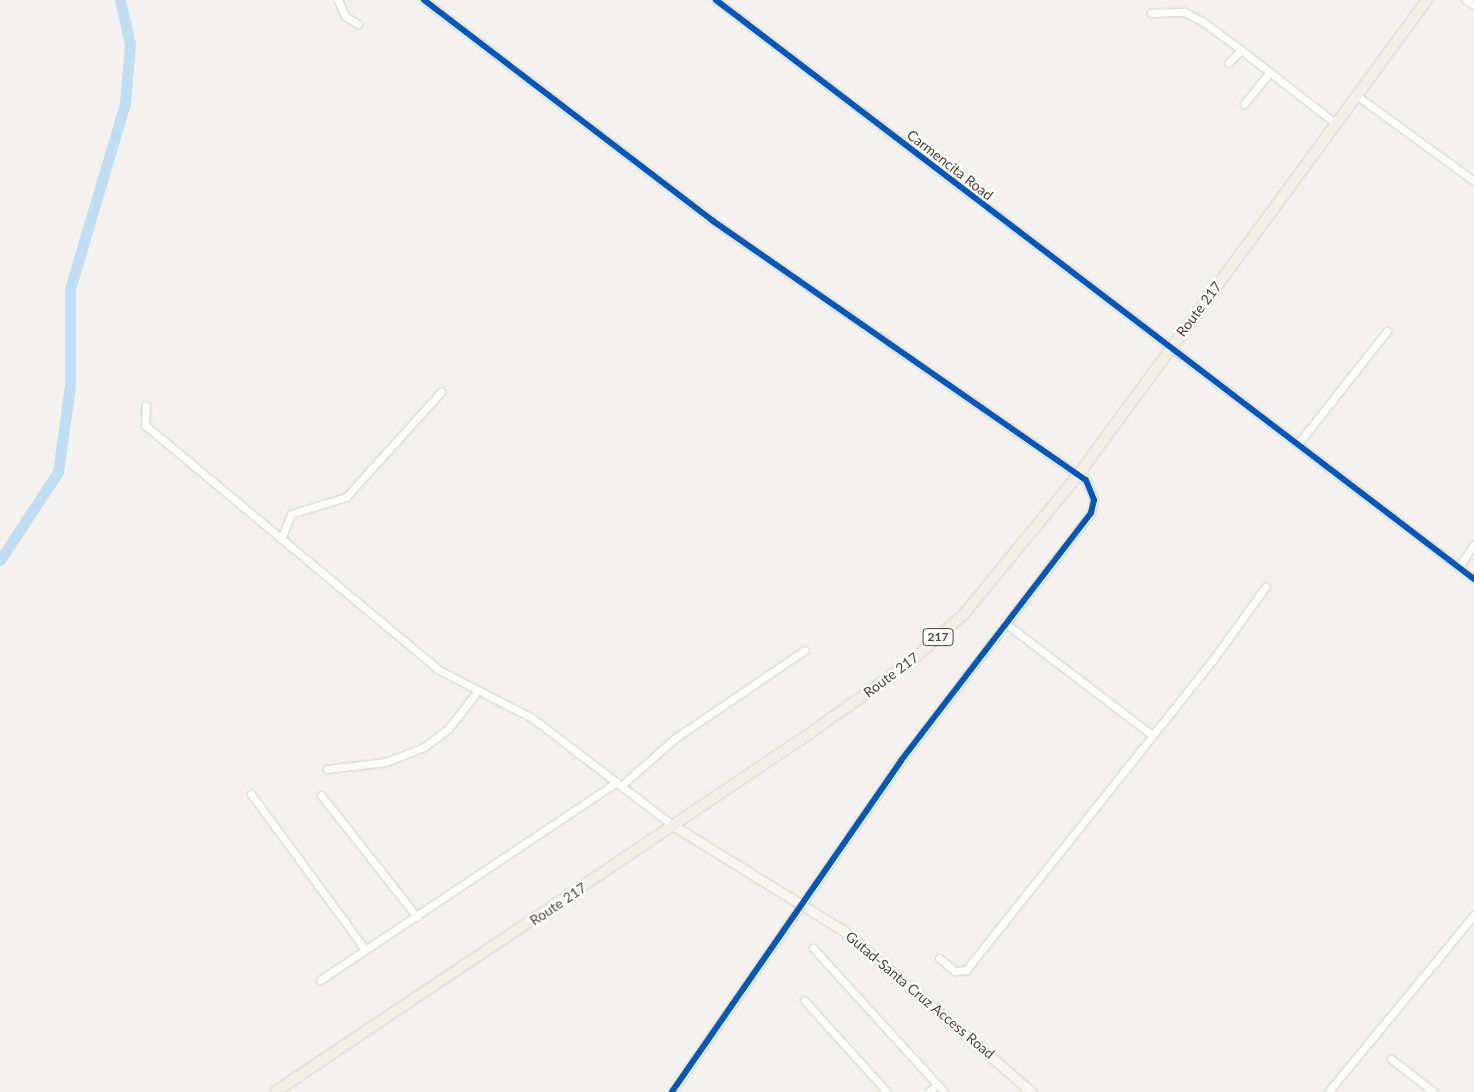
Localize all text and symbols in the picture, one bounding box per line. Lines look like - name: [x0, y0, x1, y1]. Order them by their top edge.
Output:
- street label: Carmencita Road: [904, 126, 996, 204]
- street label: Route 217: [1173, 278, 1225, 340]
- road number: 217: [922, 628, 954, 646]
- street label: Route 217: [860, 649, 922, 701]
- street label: Route 217: [527, 879, 589, 929]
- street label: Gutad-Santa Cruz Access Road: [842, 928, 998, 1062]

